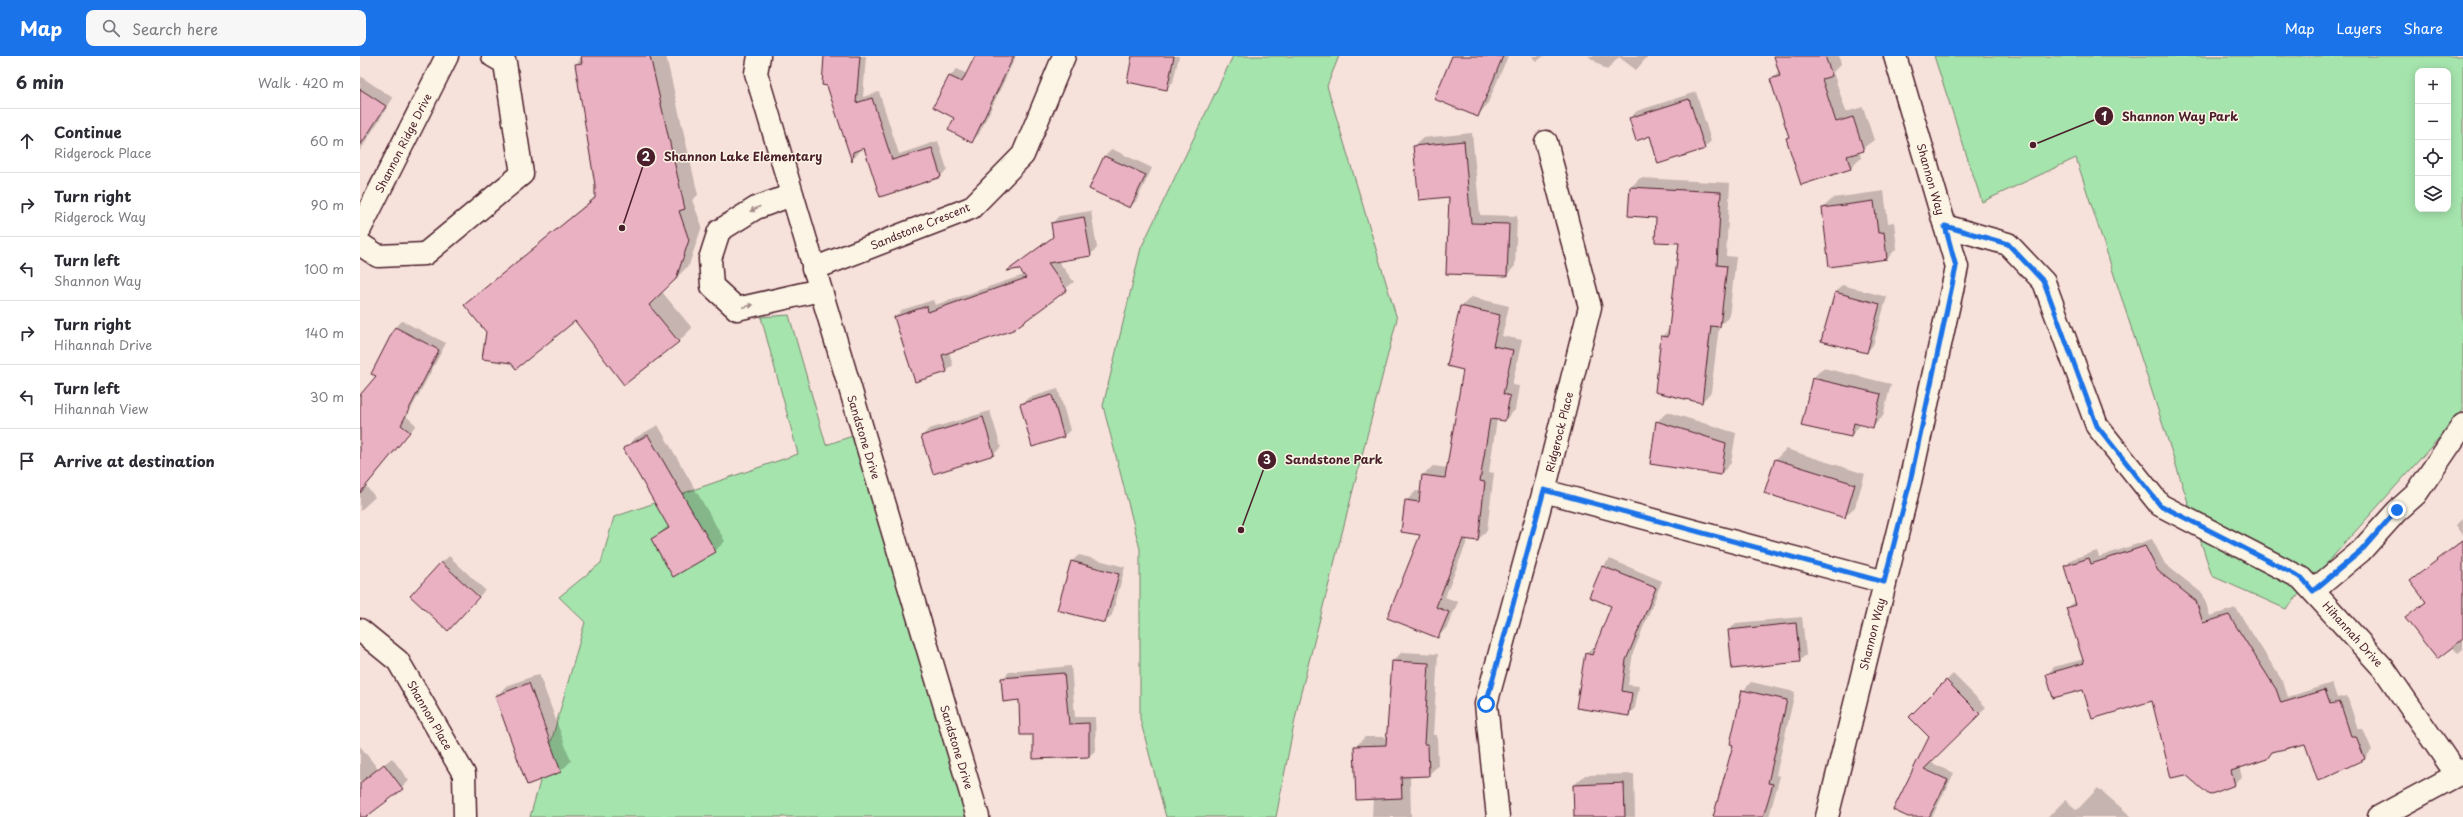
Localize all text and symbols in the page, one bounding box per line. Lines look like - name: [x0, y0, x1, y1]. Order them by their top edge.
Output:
- search box: [86, 10, 366, 46]
- text: Map: [20, 14, 62, 42]
- icon: search: [100, 17, 122, 39]
- text: Search here: [132, 17, 218, 40]
- text: Map: [2285, 18, 2315, 39]
- text: Layers: [2337, 18, 2382, 39]
- text: Share: [2404, 18, 2443, 39]
- map controls: [2415, 68, 2451, 212]
- button: +: [2415, 68, 2451, 104]
- text: 6 min: [16, 69, 64, 95]
- text: Walk · 420 m: [258, 73, 344, 92]
- street label: Shannon Ridge Drive: [370, 90, 436, 196]
- callout: Shannon Way Park: [2094, 104, 2247, 128]
- button: −: [2415, 104, 2451, 140]
- text: 1: [2101, 107, 2107, 125]
- text: Shannon Way Park: [2122, 107, 2238, 125]
- text: Continue: [54, 120, 122, 143]
- icon: ahead: [16, 130, 38, 152]
- text: 60 m: [310, 131, 344, 150]
- button: locate: [2415, 140, 2451, 176]
- street label: Shannon Way: [1913, 141, 1949, 217]
- text: Ridgerock Place: [54, 143, 151, 162]
- callout: Shannon Lake Elementary: [636, 145, 831, 169]
- text: 2: [642, 147, 651, 165]
- text: Shannon Lake Elementary: [664, 147, 822, 165]
- button: layers: [2415, 176, 2451, 212]
- text: Turn right: [54, 184, 131, 207]
- icon: right: [16, 194, 38, 216]
- text: 90 m: [311, 195, 344, 214]
- street label: Sandstone Crescent: [868, 198, 973, 254]
- one-way arrow: [750, 206, 761, 212]
- text: Ridgerock Way: [54, 207, 146, 226]
- text: Turn left: [54, 248, 120, 271]
- icon: left: [16, 258, 38, 280]
- text: 100 m: [304, 259, 344, 278]
- text: Shannon Way: [54, 271, 141, 290]
- one-way arrow: [742, 303, 754, 309]
- text: Turn right: [54, 312, 131, 335]
- icon: right: [16, 322, 38, 344]
- text: 140 m: [305, 323, 344, 342]
- text: Hihannah Drive: [54, 335, 152, 354]
- text: Turn left: [54, 376, 120, 399]
- icon: left: [16, 386, 38, 408]
- text: 30 m: [310, 387, 344, 406]
- street label: Ridgerock Place: [1541, 390, 1577, 474]
- street label: Sandstone Drive: [843, 393, 885, 482]
- text: Hihannah View: [54, 399, 148, 418]
- callout: Sandstone Park: [1257, 448, 1391, 472]
- text: Arrive at destination: [54, 449, 215, 472]
- icon: arrive: [16, 450, 38, 472]
- text: 3: [1263, 450, 1271, 468]
- text: Sandstone Park: [1285, 450, 1383, 468]
- route end: [2388, 501, 2406, 519]
- street label: Shannon Way: [1855, 596, 1889, 672]
- street label: Hihannah Drive: [2319, 597, 2387, 671]
- street label: Shannon Place: [403, 677, 457, 753]
- route start: [1477, 695, 1495, 713]
- street label: Sandstone Drive: [936, 703, 978, 792]

